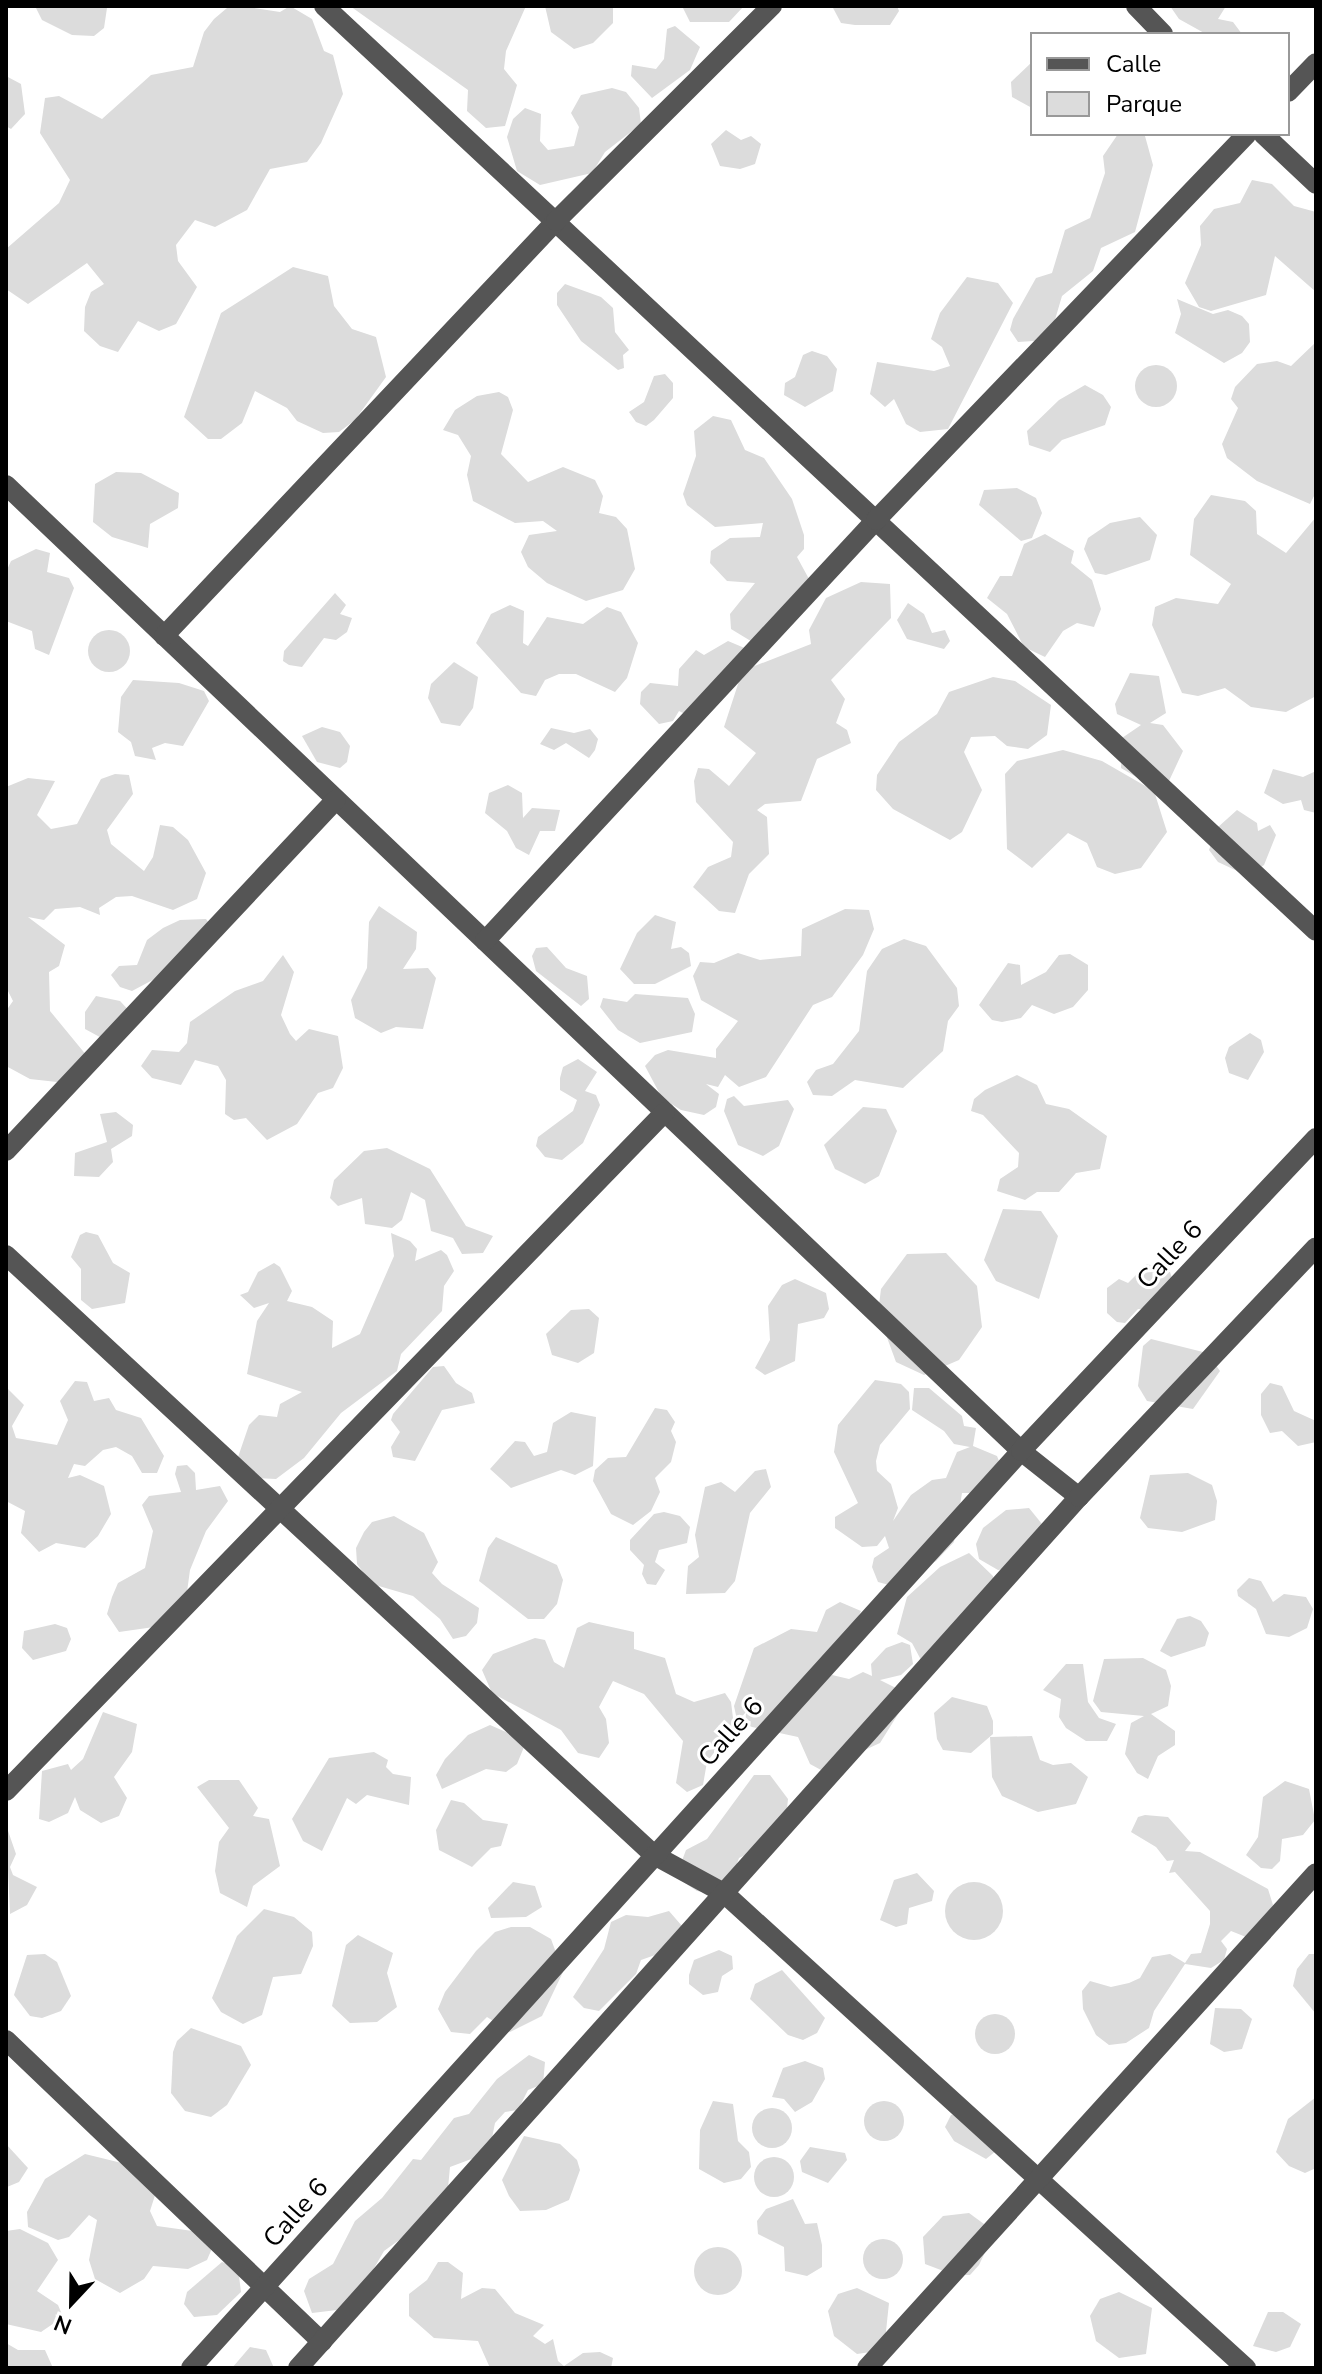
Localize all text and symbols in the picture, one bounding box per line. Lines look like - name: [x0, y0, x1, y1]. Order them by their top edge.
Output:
- legend: [1030, 32, 1290, 136]
- text: Calle: [1106, 48, 1161, 80]
- text: Parque: [1106, 88, 1182, 120]
- street label: Calle 6: [1131, 1214, 1209, 1296]
- street label: Calle 6: [692, 1691, 770, 1773]
- street label: Calle 6: [257, 2172, 335, 2254]
- north arrow: [32, 2262, 112, 2342]
- text: N: [50, 2307, 76, 2341]

